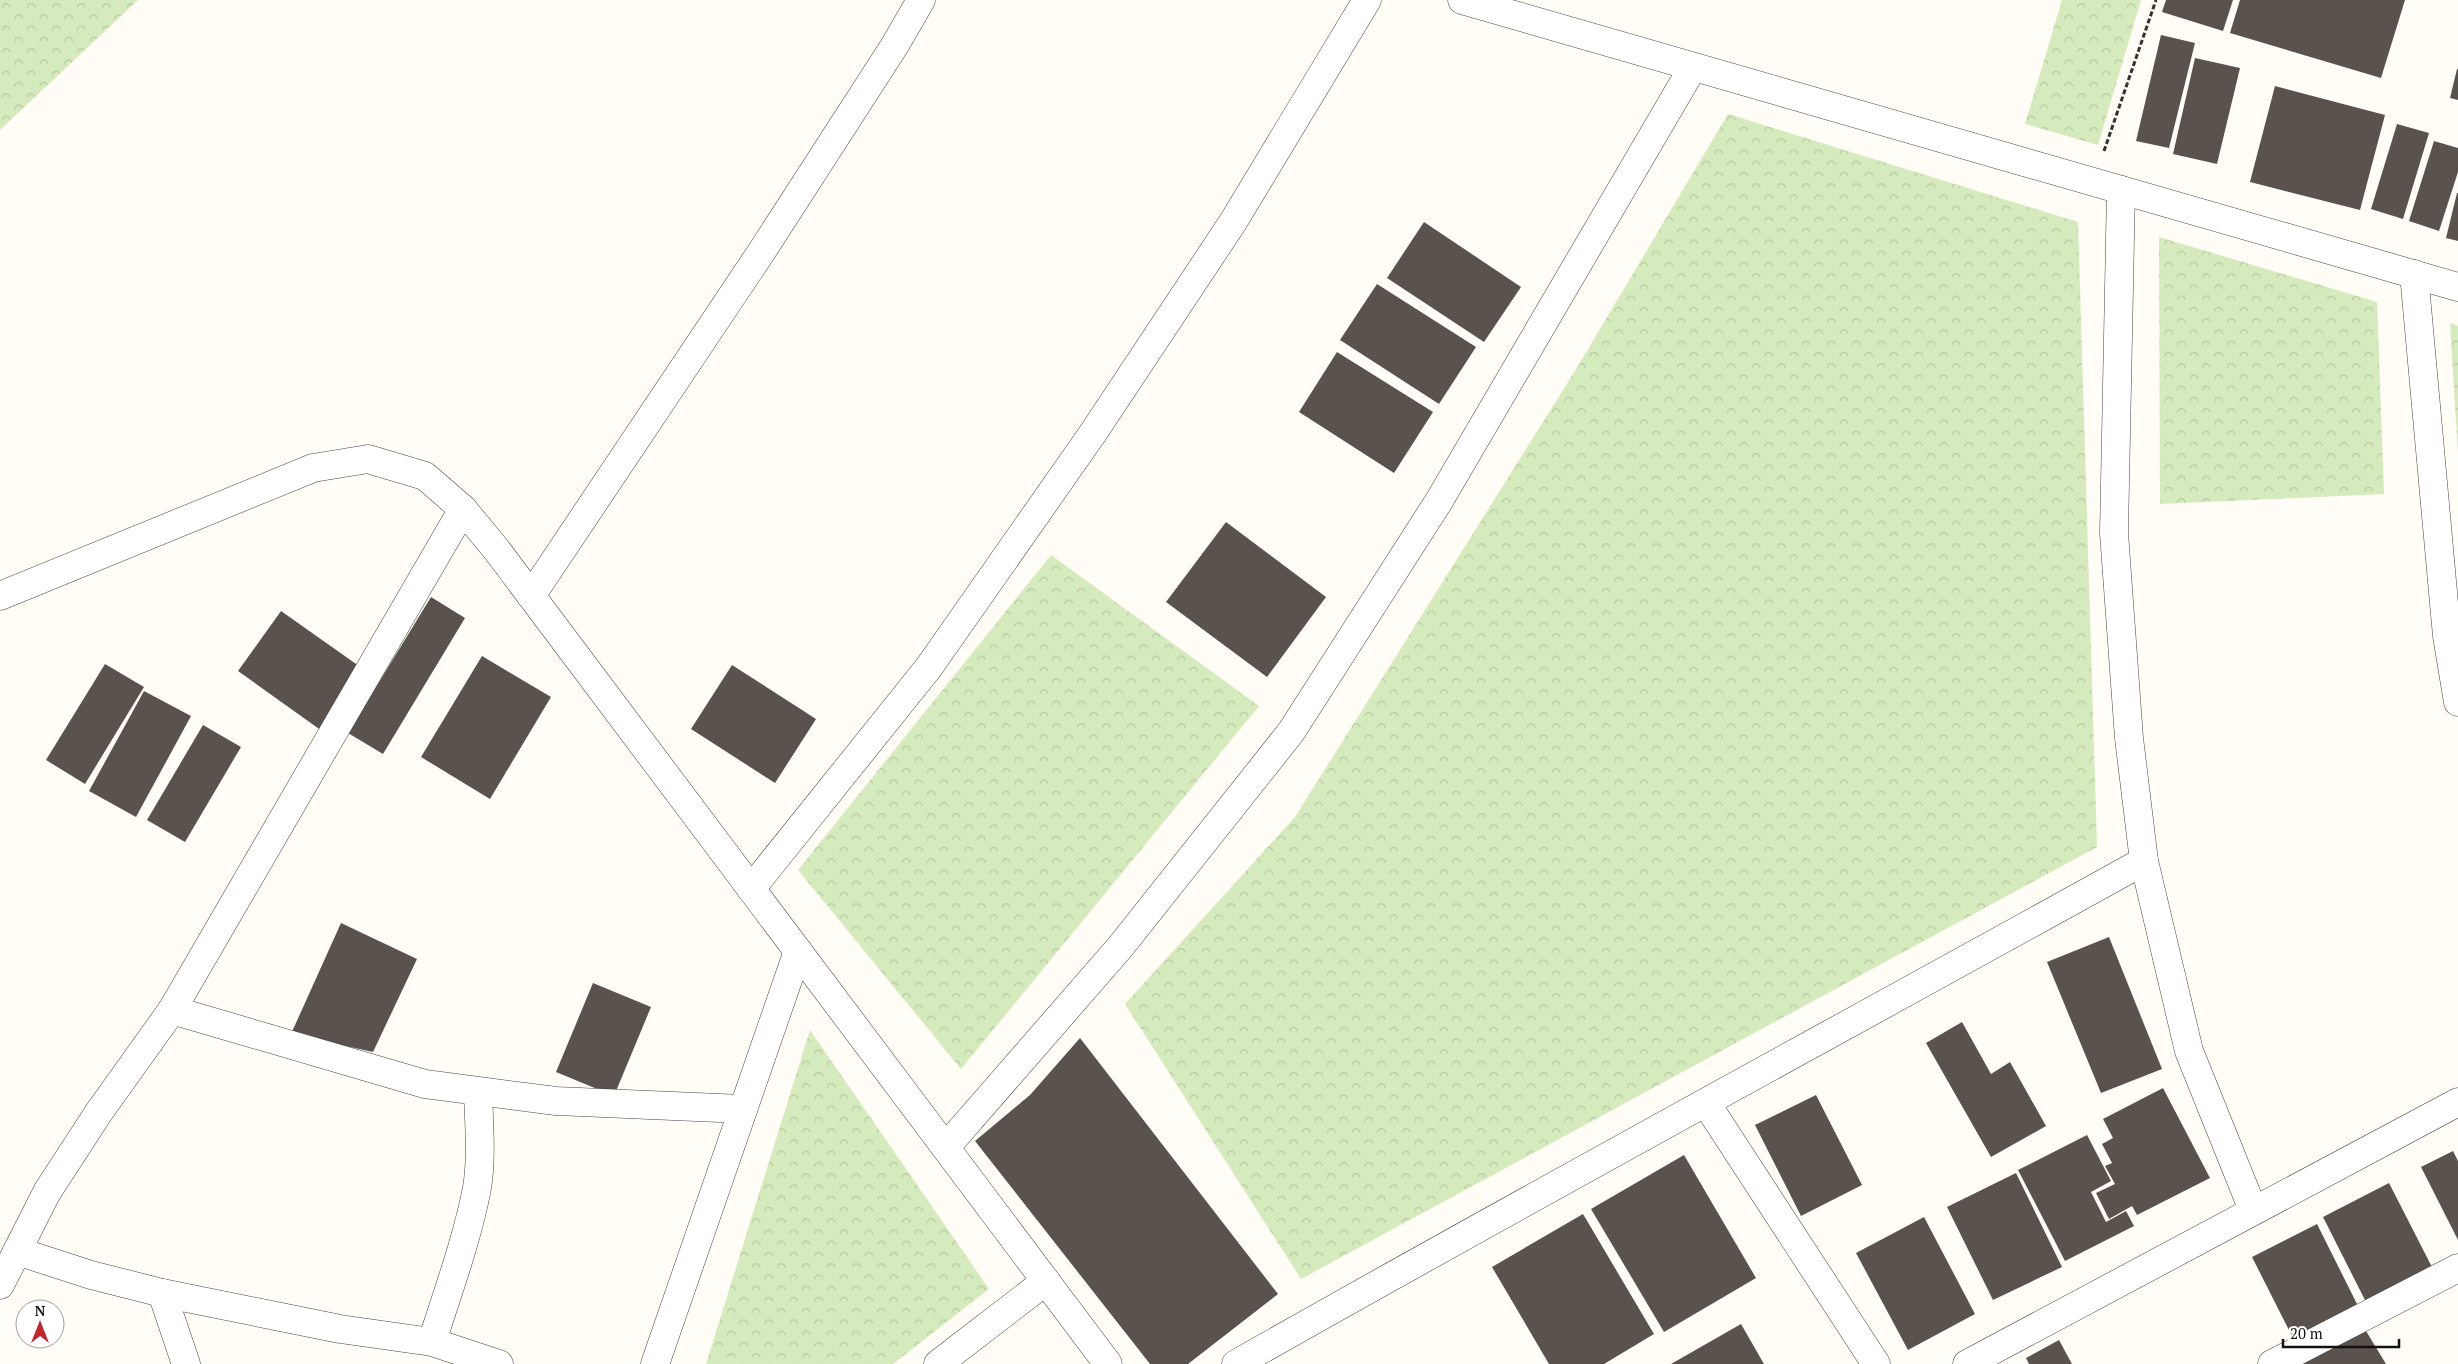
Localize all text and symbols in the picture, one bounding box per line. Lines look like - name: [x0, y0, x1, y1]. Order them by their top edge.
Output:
- north arrow: [15, 1299, 65, 1349]
- text: N: [35, 1301, 46, 1320]
- scale bar: [2283, 1316, 2399, 1348]
- text: 20 m: [2290, 1323, 2323, 1343]

